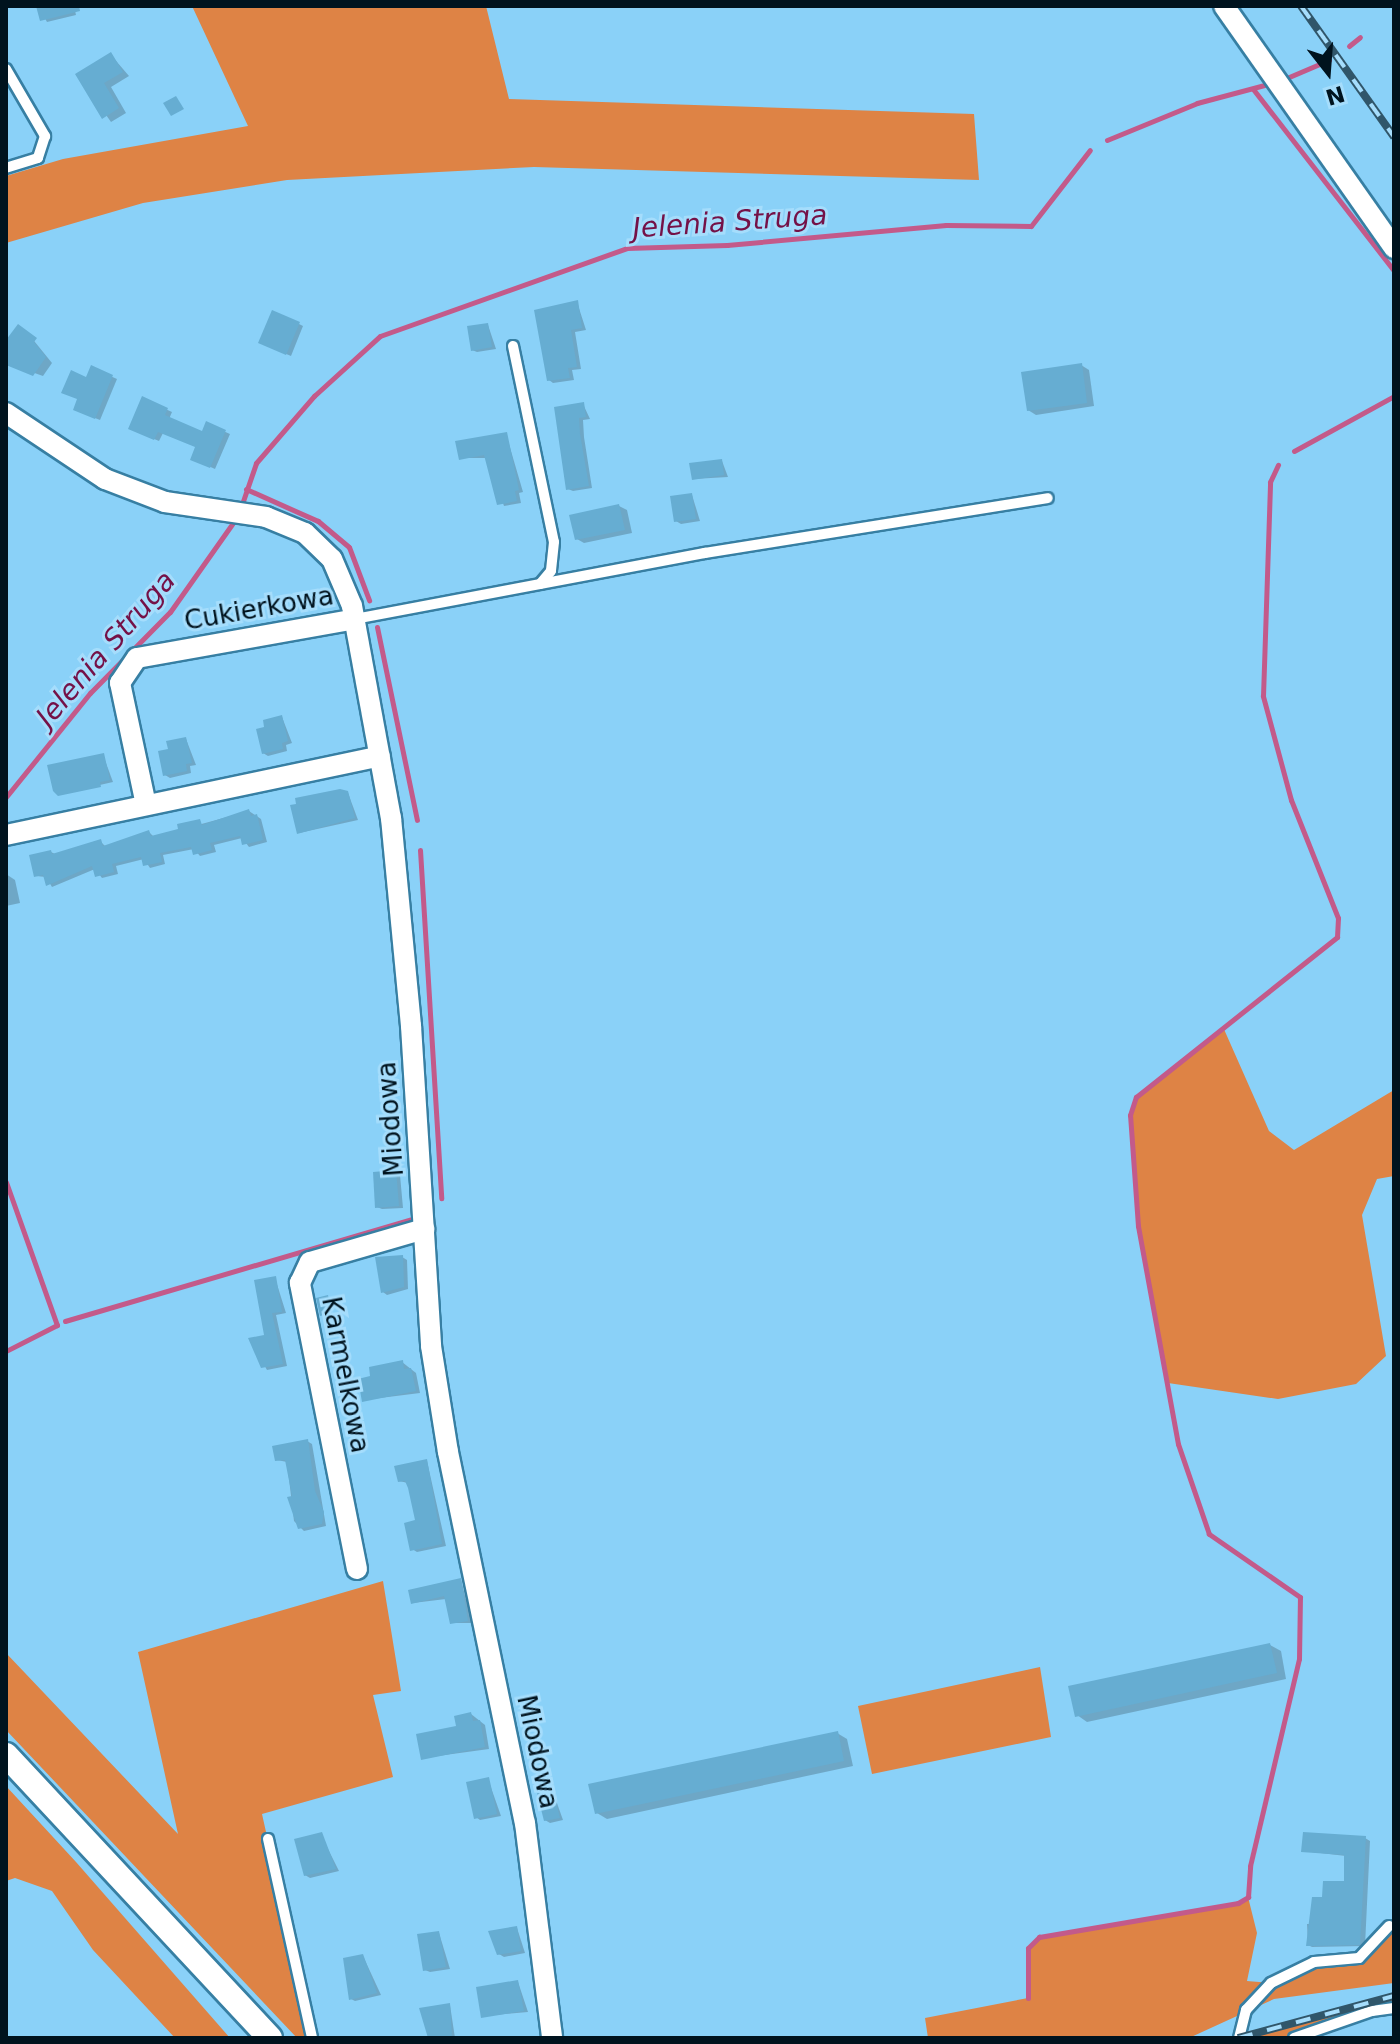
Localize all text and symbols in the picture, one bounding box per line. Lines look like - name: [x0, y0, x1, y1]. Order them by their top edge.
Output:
- north arrow: [1288, 32, 1368, 112]
- text: N: [1323, 81, 1348, 110]
- water label: Jelenia Struga: [632, 198, 828, 246]
- water label: Jelenia Struga: [29, 564, 183, 734]
- street label: Cukierkowa: [182, 581, 336, 637]
- street label: Miodowa: [371, 1060, 411, 1178]
- street label: Karmelkowa: [315, 1294, 375, 1456]
- street label: Miodowa: [510, 1692, 564, 1812]

